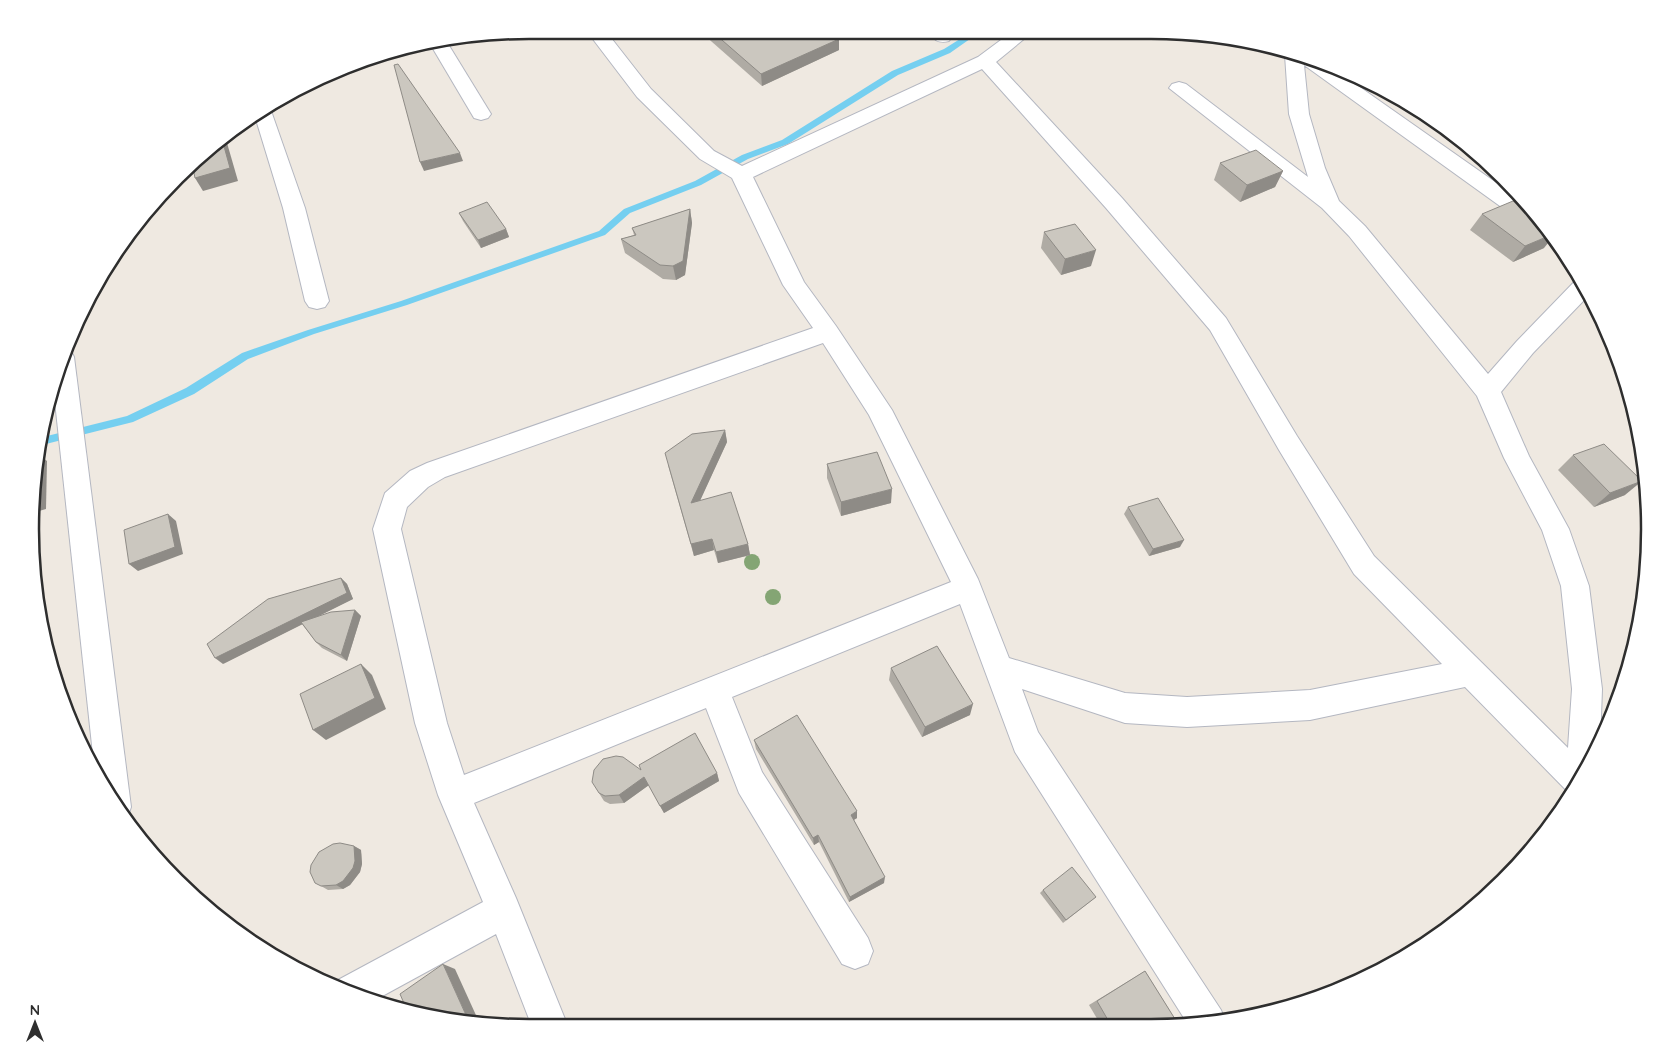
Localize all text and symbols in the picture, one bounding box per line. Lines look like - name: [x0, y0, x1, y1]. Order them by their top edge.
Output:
- north arrow: [10, 998, 60, 1048]
- text: N: [30, 1001, 40, 1019]

